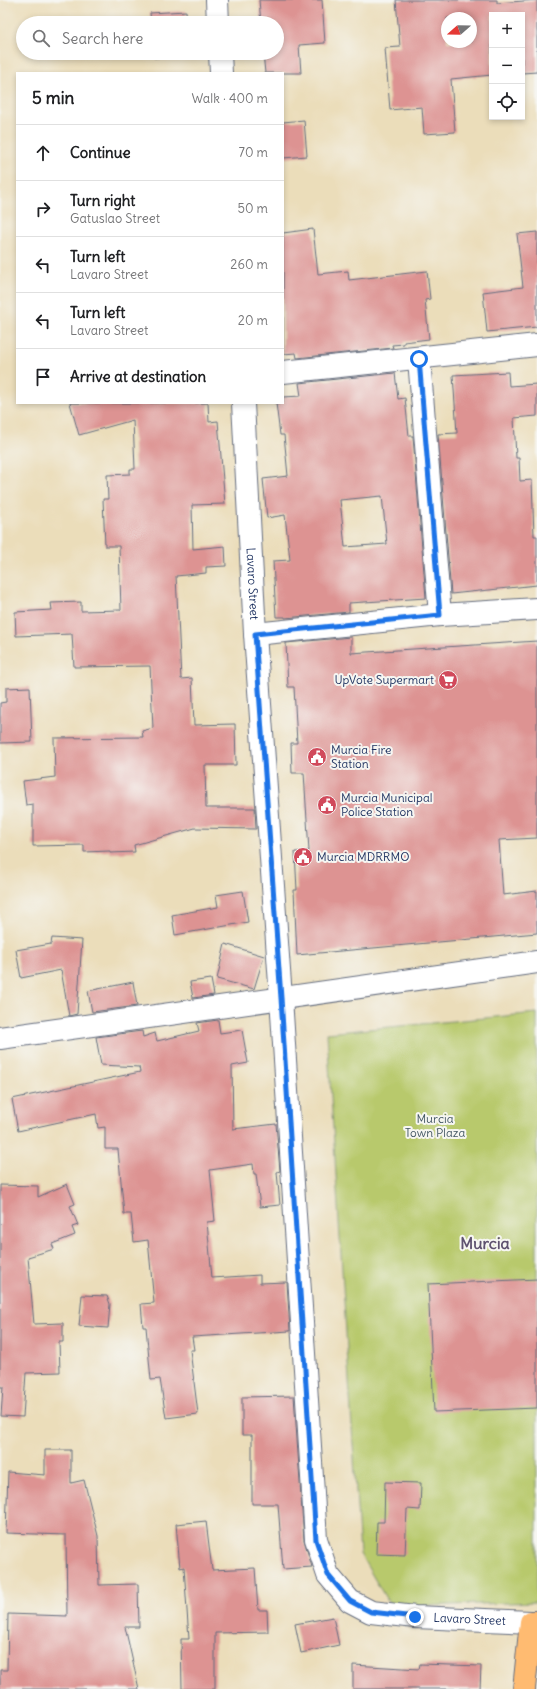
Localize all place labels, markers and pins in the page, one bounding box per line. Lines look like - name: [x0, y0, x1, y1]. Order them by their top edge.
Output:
- supermarket icon: UpVote Supermart: [437, 669, 459, 691]
- place label: UpVote Supermart: [334, 672, 434, 687]
- place label: Murcia Fire Station: [331, 742, 391, 771]
- public building icon: Murcia Fire Station: [306, 746, 328, 768]
- place label: Murcia Municipal Police Station: [341, 790, 432, 819]
- public building icon: Murcia Municipal Police Station: [316, 794, 338, 816]
- public building icon: Murcia MDRRMO: [292, 846, 314, 868]
- place label: Murcia MDRRMO: [317, 849, 410, 864]

